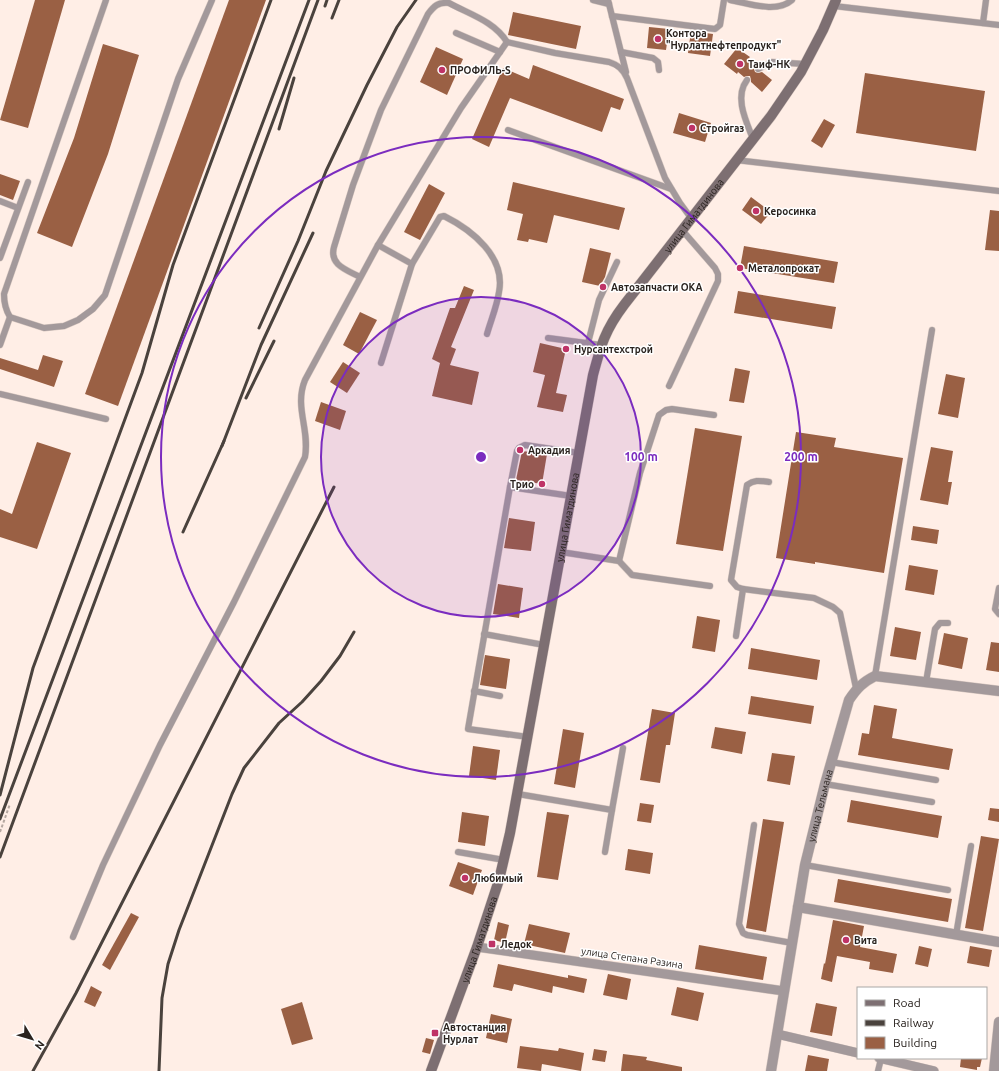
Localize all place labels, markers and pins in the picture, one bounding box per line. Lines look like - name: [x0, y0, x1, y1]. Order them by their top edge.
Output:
- place label: Контора "Нурлатнефтепродукт": [666, 28, 781, 51]
- marker: Контора "Нурлатнефтепродукт": [653, 34, 663, 44]
- marker: Таиф-НК: [735, 59, 745, 69]
- place label: Таиф-НК: [748, 59, 790, 70]
- marker: ПРОФИЛЬ-S: [437, 65, 447, 75]
- place label: ПРОФИЛЬ-S: [450, 65, 511, 76]
- marker: Стройгаз: [687, 123, 697, 133]
- place label: Стройгаз: [700, 123, 744, 134]
- marker: Керосинка: [751, 206, 761, 216]
- place label: Керосинка: [764, 206, 816, 217]
- marker: Металопрокат: [735, 263, 745, 273]
- place label: Металопрокат: [748, 263, 819, 274]
- marker: Автозапчасти ОКА: [598, 282, 608, 292]
- place label: Автозапчасти ОКА: [611, 282, 702, 293]
- marker: Нурсантехстрой: [561, 344, 571, 354]
- place label: Нурсантехстрой: [574, 344, 653, 355]
- marker: Аркадия: [515, 445, 525, 455]
- place label: Аркадия: [528, 445, 570, 456]
- centre of rings: [474, 450, 488, 464]
- place label: Трио: [510, 479, 534, 490]
- marker: Трио: [537, 479, 547, 489]
- marker: Любимый: [460, 873, 470, 883]
- place label: Любимый: [473, 873, 523, 884]
- marker: Вита: [841, 935, 851, 945]
- place label: Вита: [854, 935, 877, 946]
- marker: Ледок: [487, 939, 497, 949]
- place label: Ледок: [500, 939, 532, 950]
- place label: Автостанция Нурлат: [443, 1022, 506, 1045]
- marker: Автостанция Нурлат: [430, 1028, 440, 1038]

